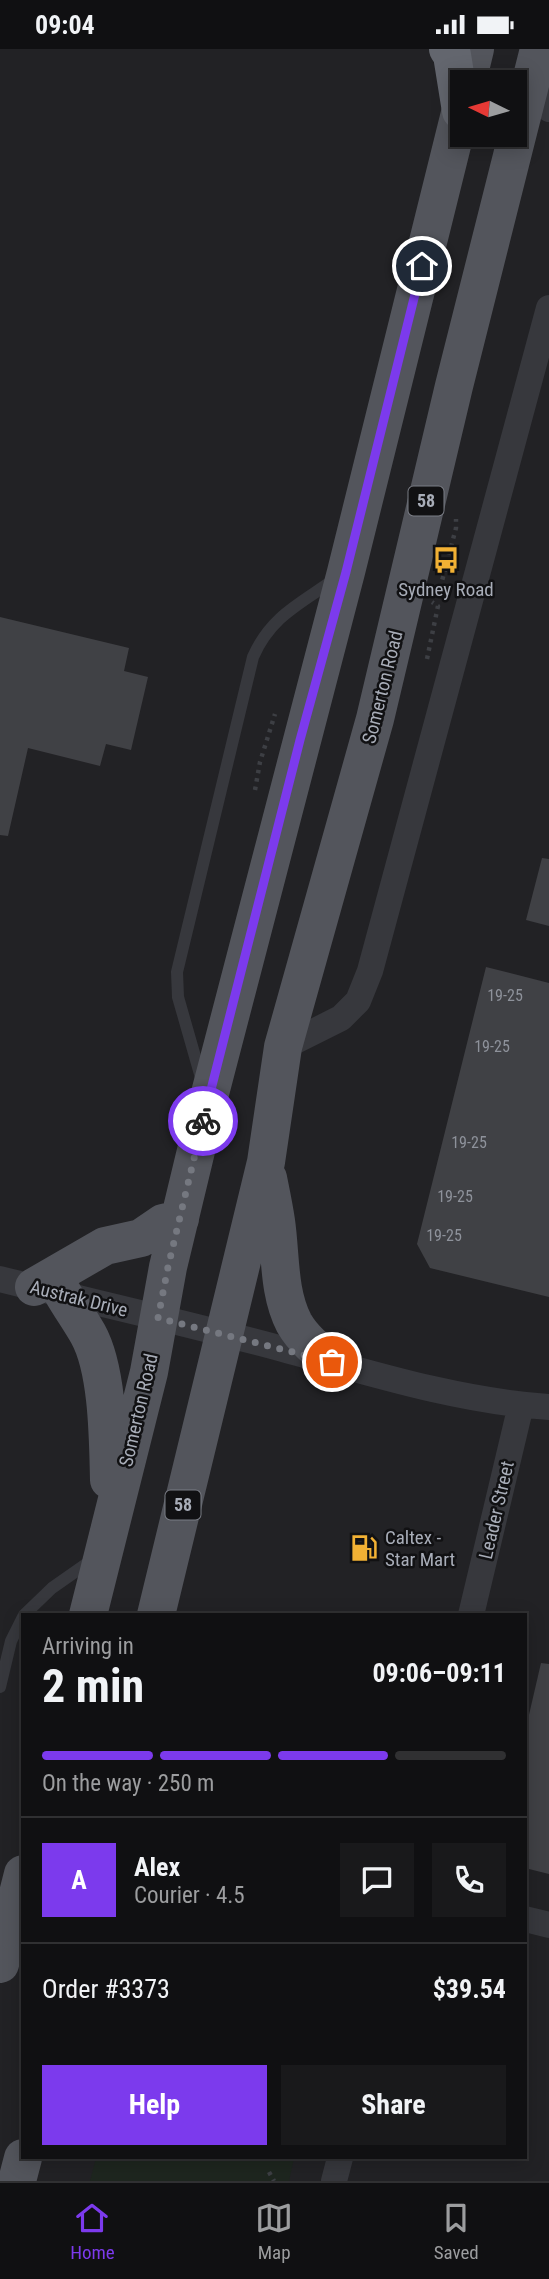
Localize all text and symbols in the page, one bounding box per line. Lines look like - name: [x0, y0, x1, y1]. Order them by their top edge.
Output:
- text: 09:04: [35, 10, 95, 40]
- north arrow: [450, 70, 527, 147]
- map controls: [450, 70, 527, 147]
- pin: [392, 236, 452, 296]
- icon: home: [403, 247, 441, 285]
- road number: 58: [408, 487, 444, 515]
- bus stop icon: Sydney Road: [431, 545, 461, 575]
- place label: Sydney Road: [398, 578, 494, 601]
- street label: Somerton Road: [357, 628, 408, 746]
- house number: 19-25: [487, 986, 523, 1005]
- house number: 19-25: [474, 1037, 510, 1056]
- courier: [168, 1086, 238, 1156]
- icon: bike: [184, 1102, 222, 1140]
- house number: 19-25: [451, 1133, 487, 1152]
- house number: 19-25: [437, 1187, 473, 1206]
- house number: 19-25: [426, 1226, 462, 1245]
- street label: Austrak Drive: [28, 1275, 130, 1322]
- pin: [302, 1332, 362, 1392]
- icon: bag: [313, 1343, 351, 1381]
- street label: Somerton Road: [114, 1351, 163, 1469]
- street label: Leader Street: [474, 1459, 519, 1561]
- road number: 58: [166, 1491, 200, 1519]
- place label: Caltex - Star Mart: [385, 1526, 455, 1571]
- fuel station icon: Caltex - Star Mart: [349, 1533, 379, 1563]
- text: Arriving in: [42, 1633, 134, 1660]
- text: 09:06–09:11: [372, 1658, 506, 1688]
- text: 2 min: [42, 1659, 144, 1713]
- text: On the way · 250 m: [42, 1770, 214, 1797]
- button: chat: [340, 1843, 414, 1917]
- button: phone: [432, 1843, 506, 1917]
- text: Alex: [134, 1852, 180, 1882]
- text: A: [71, 1865, 87, 1895]
- text: Courier · 4.5: [134, 1882, 245, 1909]
- text: Order #3373: [42, 1974, 170, 2004]
- text: $39.54: [433, 1974, 506, 2004]
- button: Help: [42, 2065, 267, 2145]
- button: Share: [281, 2065, 506, 2145]
- tab: Home: [70, 2199, 115, 2264]
- tab: Map: [255, 2199, 293, 2264]
- tab: Saved: [434, 2199, 479, 2264]

